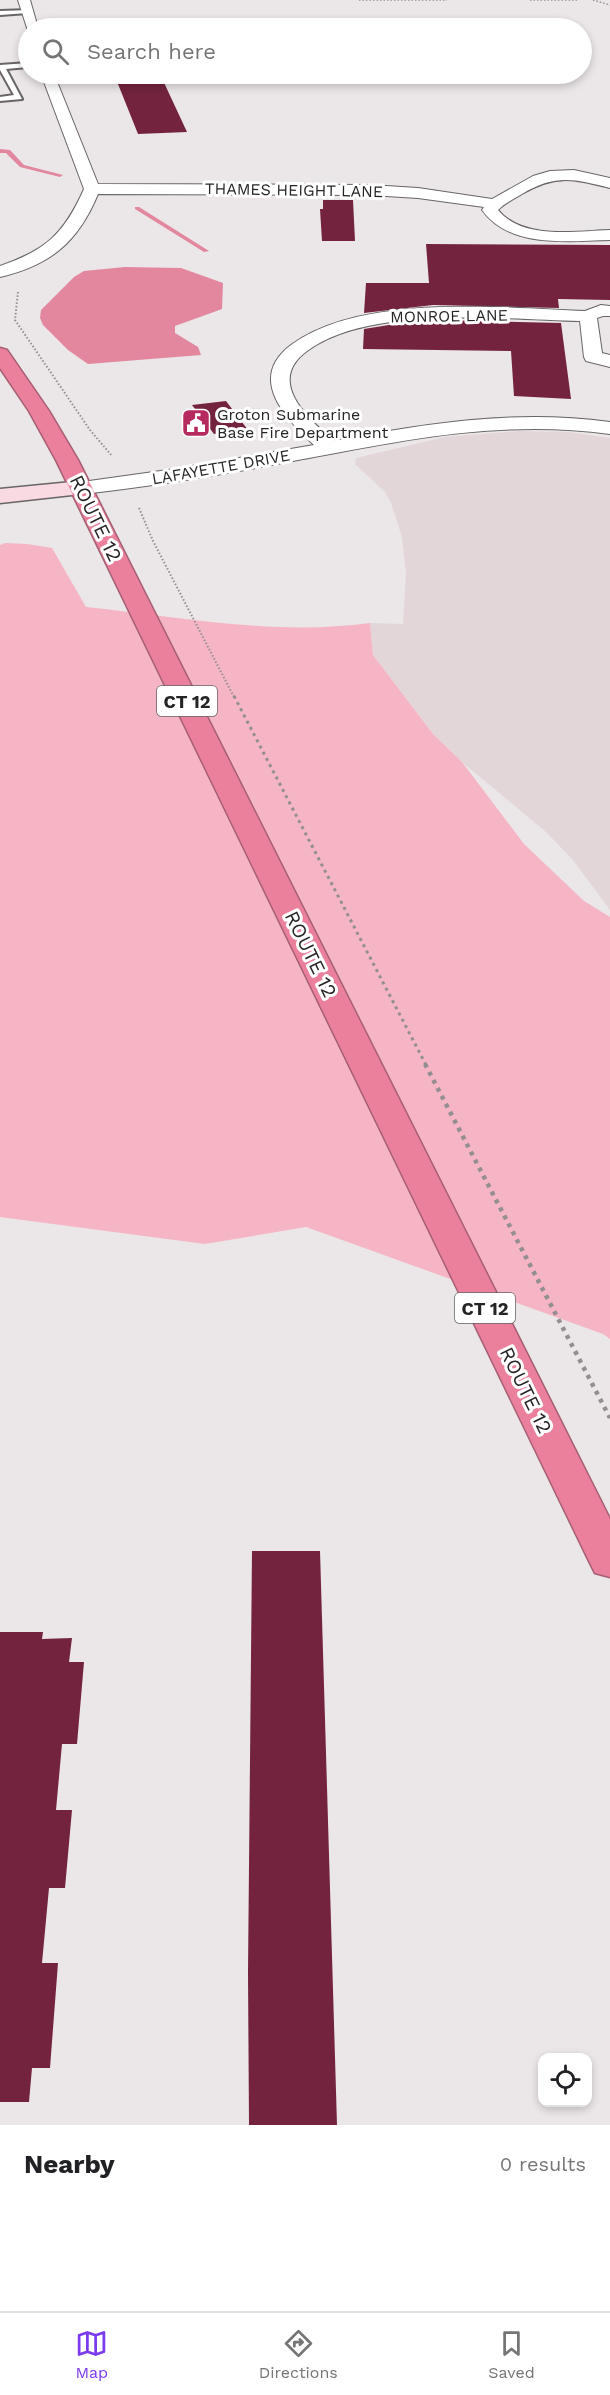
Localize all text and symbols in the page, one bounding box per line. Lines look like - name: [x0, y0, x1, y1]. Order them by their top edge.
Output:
- search box: [18, 18, 592, 84]
- icon: search: [39, 35, 72, 68]
- text: Search here: [87, 39, 216, 64]
- street label: THAMES HEIGHT LANE: [205, 179, 383, 201]
- street label: MONROE LANE: [390, 305, 508, 327]
- place label: Groton Submarine Base Fire Department: [217, 405, 388, 442]
- public building icon: Groton Submarine Base Fire Department: [180, 407, 212, 439]
- street label: LAFAYETTE DRIVE: [151, 446, 291, 488]
- street label: ROUTE 12: [65, 471, 127, 565]
- road number: CT 12: [157, 686, 217, 716]
- street label: ROUTE 12: [280, 907, 342, 1001]
- road number: CT 12: [455, 1293, 515, 1323]
- street label: ROUTE 12: [495, 1343, 557, 1437]
- map controls: [538, 2053, 592, 2107]
- button: locate: [538, 2053, 592, 2107]
- text: Nearby: [24, 2149, 115, 2179]
- text: 0 results: [500, 2152, 586, 2176]
- tab: Map: [75, 2327, 108, 2382]
- tab: Directions: [259, 2327, 338, 2382]
- tab: Saved: [488, 2327, 535, 2382]

